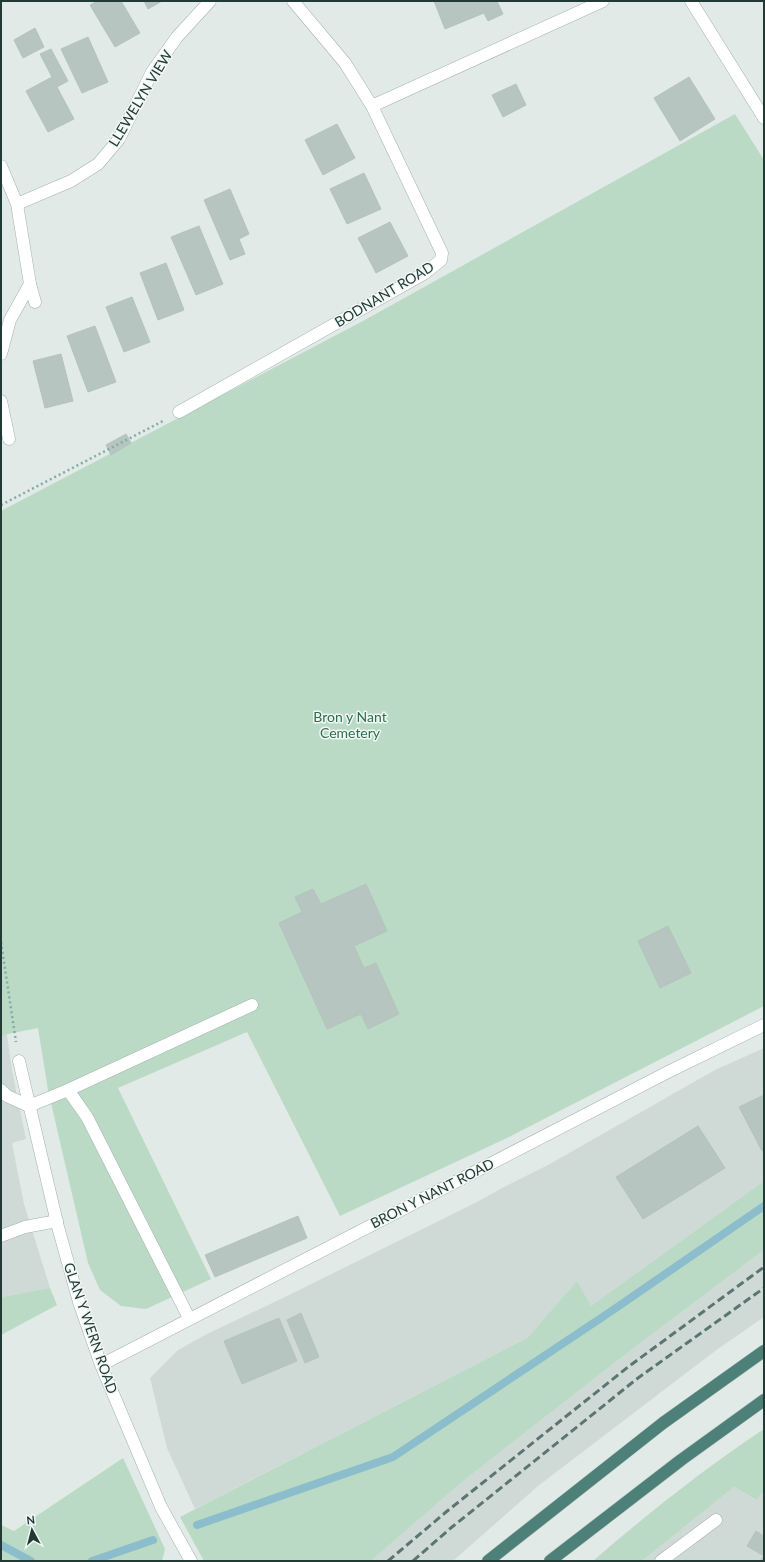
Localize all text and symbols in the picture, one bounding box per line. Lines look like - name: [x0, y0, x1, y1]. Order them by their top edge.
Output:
- street label: LLEWELYN VIEW: [105, 46, 176, 149]
- street label: BODNANT ROAD: [331, 258, 437, 330]
- park label: Bron y Nant Cemetery: [313, 708, 387, 741]
- street label: BRON Y NANT ROAD: [367, 1154, 497, 1232]
- street label: GLAN Y WERN ROAD: [61, 1260, 121, 1396]
- north arrow: [12, 1510, 52, 1550]
- text: N: [26, 1513, 36, 1527]

